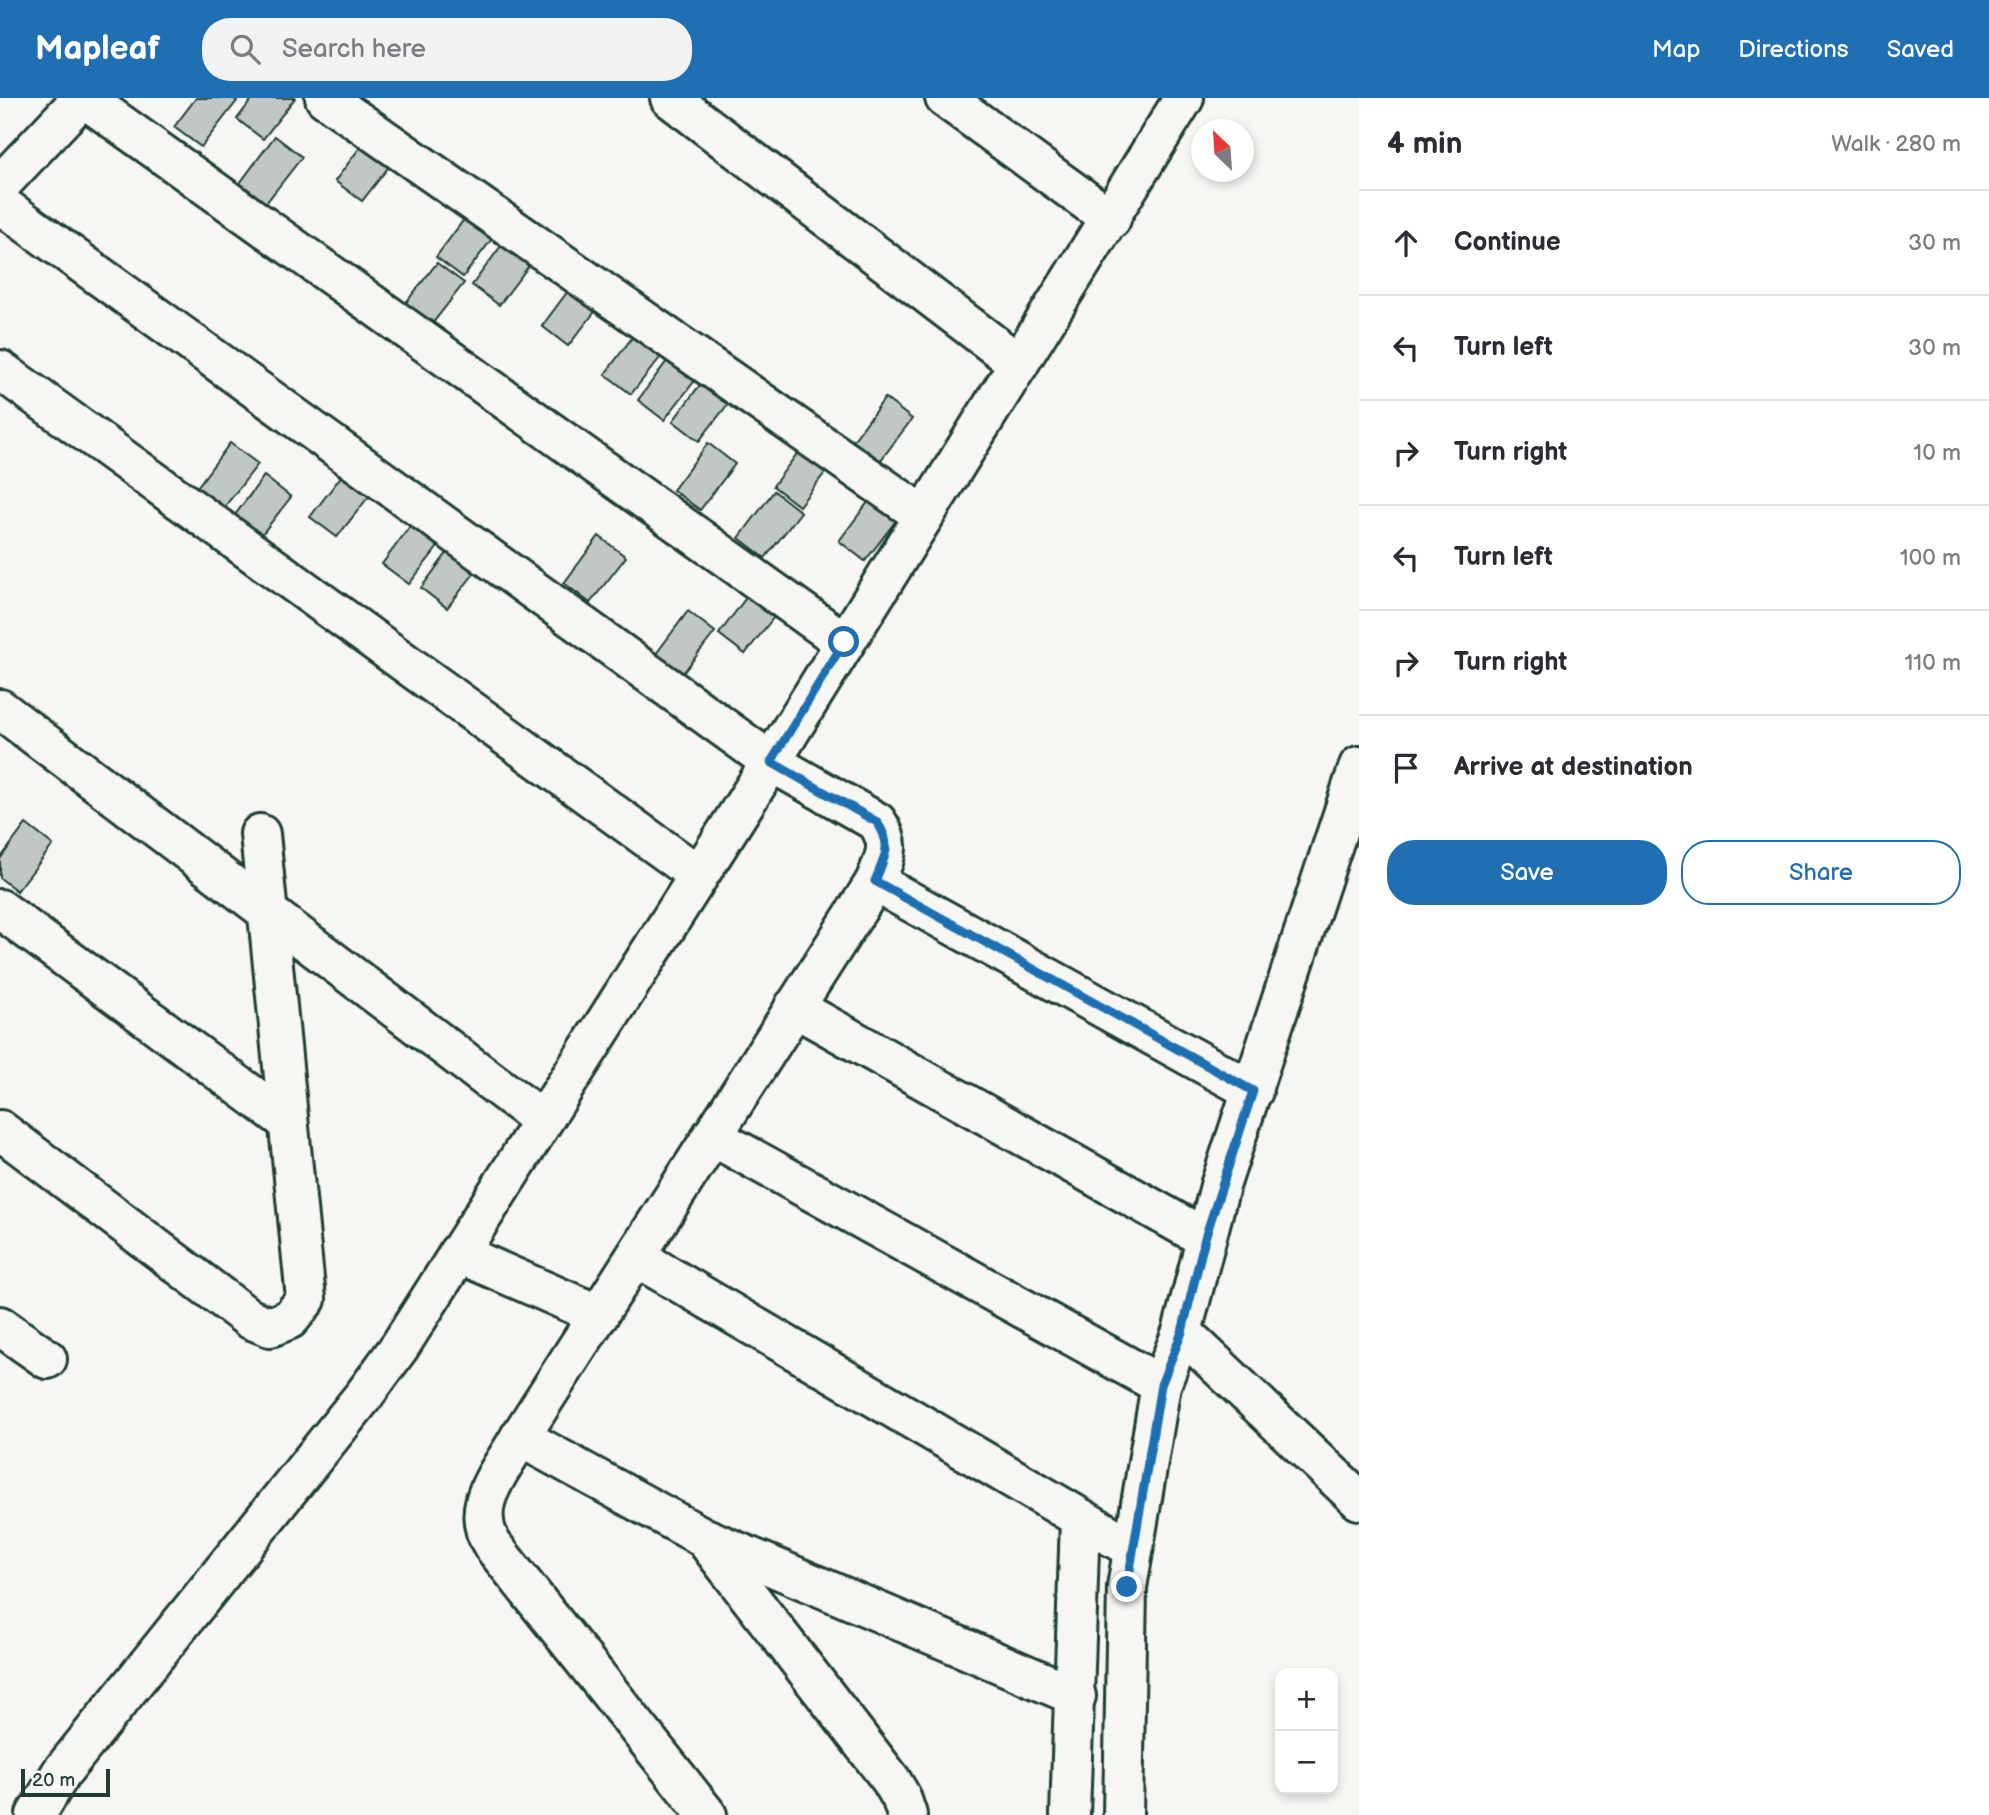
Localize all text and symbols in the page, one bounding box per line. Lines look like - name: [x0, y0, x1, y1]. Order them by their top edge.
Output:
- search box: [202, 18, 692, 81]
- text: Mapleaf: [35, 29, 160, 69]
- icon: search: [226, 30, 264, 68]
- text: Search here: [282, 34, 426, 65]
- text: Map: [1652, 35, 1700, 64]
- text: Directions: [1738, 35, 1849, 64]
- text: Saved: [1887, 35, 1954, 64]
- north arrow: [1191, 119, 1254, 182]
- text: 4 min: [1387, 126, 1462, 162]
- text: Walk · 280 m: [1831, 130, 1961, 158]
- icon: ahead: [1387, 224, 1425, 262]
- text: Continue: [1454, 227, 1561, 258]
- text: 30 m: [1908, 229, 1961, 257]
- icon: left: [1387, 329, 1425, 367]
- text: Turn left: [1454, 332, 1553, 363]
- text: 30 m: [1908, 334, 1961, 362]
- icon: right: [1387, 434, 1425, 472]
- text: Turn right: [1454, 437, 1567, 468]
- text: 10 m: [1913, 439, 1961, 467]
- icon: left: [1387, 539, 1425, 577]
- text: Turn left: [1454, 542, 1553, 573]
- text: 100 m: [1900, 544, 1961, 572]
- route start: [828, 626, 859, 657]
- icon: right: [1387, 644, 1425, 682]
- text: Turn right: [1454, 647, 1567, 678]
- text: 110 m: [1904, 649, 1961, 677]
- icon: arrive: [1387, 749, 1425, 787]
- text: Arrive at destination: [1454, 752, 1693, 783]
- button: Save: [1387, 840, 1667, 905]
- button: Share: [1681, 840, 1961, 905]
- route end: [1111, 1571, 1142, 1602]
- map controls: [1275, 1668, 1338, 1794]
- button: +: [1275, 1668, 1338, 1731]
- button: −: [1275, 1731, 1338, 1794]
- scale bar: [21, 1766, 110, 1798]
- text: 20 m: [32, 1769, 75, 1792]

